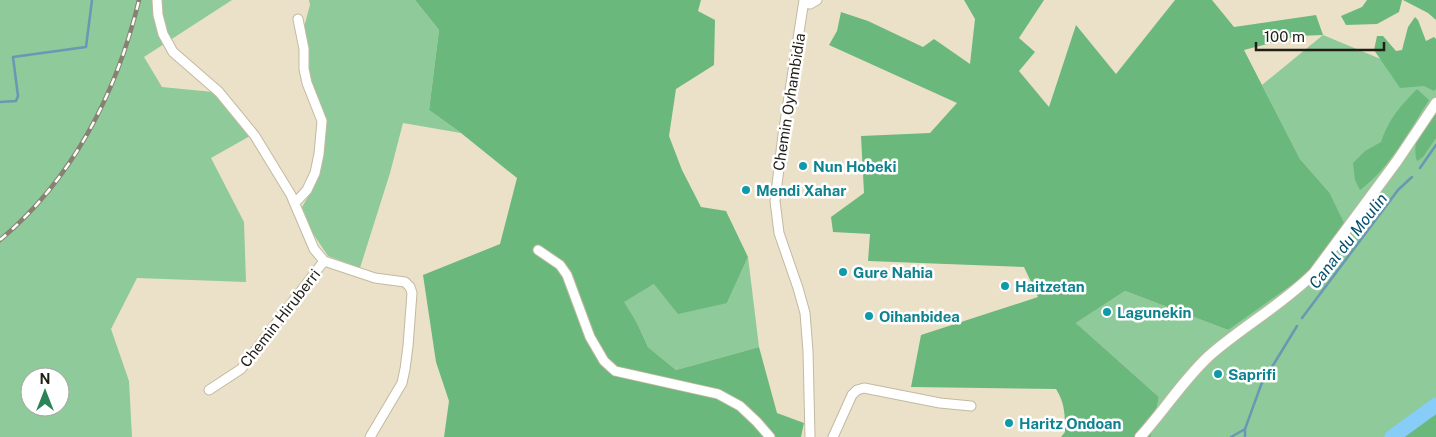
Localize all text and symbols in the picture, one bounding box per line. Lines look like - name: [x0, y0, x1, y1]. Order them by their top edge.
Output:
- scale bar: [1256, 20, 1384, 52]
- text: 100 m: [1264, 28, 1305, 45]
- street label: Chemin Oyhambidia: [770, 32, 808, 172]
- place label: Nun Hobeki: [813, 158, 896, 175]
- marker: Nun Hobeki: [797, 160, 809, 172]
- place label: Mendi Xahar: [756, 182, 846, 199]
- marker: Mendi Xahar: [740, 184, 752, 196]
- water label: Canal du Moulin: [1305, 189, 1391, 293]
- place label: Gure Nahia: [853, 264, 933, 281]
- street label: Chemin Hiruberri: [237, 266, 323, 370]
- marker: Gure Nahia: [837, 266, 849, 278]
- place label: Haitzetan: [1015, 278, 1085, 295]
- marker: Haitzetan: [999, 280, 1011, 292]
- place label: Lagunekin: [1117, 304, 1192, 321]
- marker: Lagunekin: [1101, 306, 1113, 318]
- place label: Oihanbidea: [879, 308, 960, 325]
- marker: Oihanbidea: [863, 310, 875, 322]
- place label: Saprifi: [1228, 366, 1276, 383]
- north arrow: [20, 367, 70, 417]
- marker: Saprifi: [1212, 368, 1224, 380]
- text: N: [40, 371, 50, 387]
- place label: Haritz Ondoan: [1019, 415, 1122, 432]
- marker: Haritz Ondoan: [1003, 417, 1015, 429]

